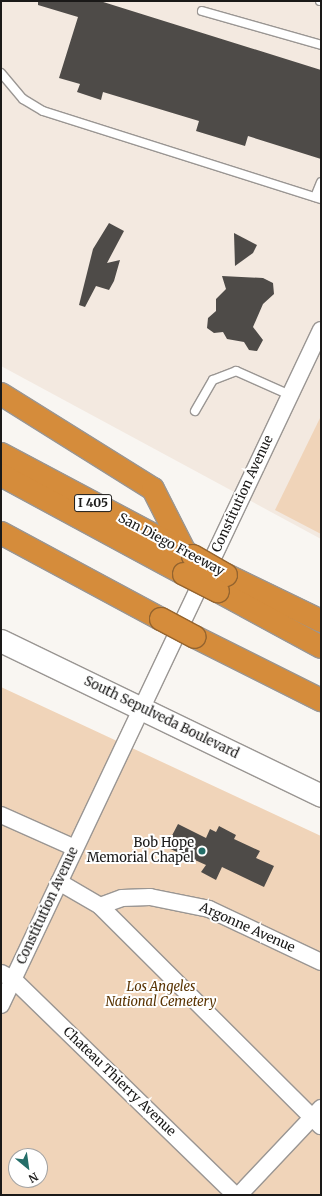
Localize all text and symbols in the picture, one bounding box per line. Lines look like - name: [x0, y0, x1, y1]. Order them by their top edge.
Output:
- street label: Constitution Avenue: [209, 433, 277, 555]
- road number: I 405: [74, 493, 112, 513]
- street label: San Diego Freeway: [115, 510, 227, 580]
- street label: South Sepulveda Boulevard: [81, 674, 241, 762]
- place label: Bob Hope Memorial Chapel: [87, 836, 194, 867]
- street label: Constitution Avenue: [14, 845, 82, 967]
- marker: Bob Hope Memorial Chapel: [197, 846, 207, 856]
- street label: Argonne Avenue: [197, 900, 297, 956]
- park label: Los Angeles National Cemetery: [106, 980, 216, 1011]
- street label: Chateau Thierry Avenue: [59, 1024, 179, 1140]
- north arrow: [8, 1148, 48, 1188]
- text: N: [26, 1169, 41, 1186]

